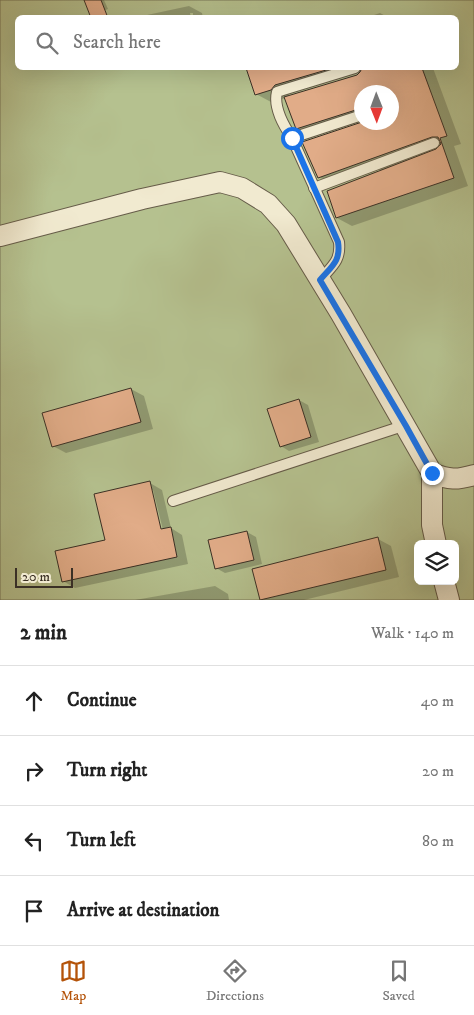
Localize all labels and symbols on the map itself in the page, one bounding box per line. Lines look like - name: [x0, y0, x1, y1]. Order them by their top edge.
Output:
- north arrow: [354, 85, 399, 130]
- route start: [281, 127, 304, 150]
- route end: [421, 462, 444, 485]
- scale bar: [15, 565, 72, 588]

